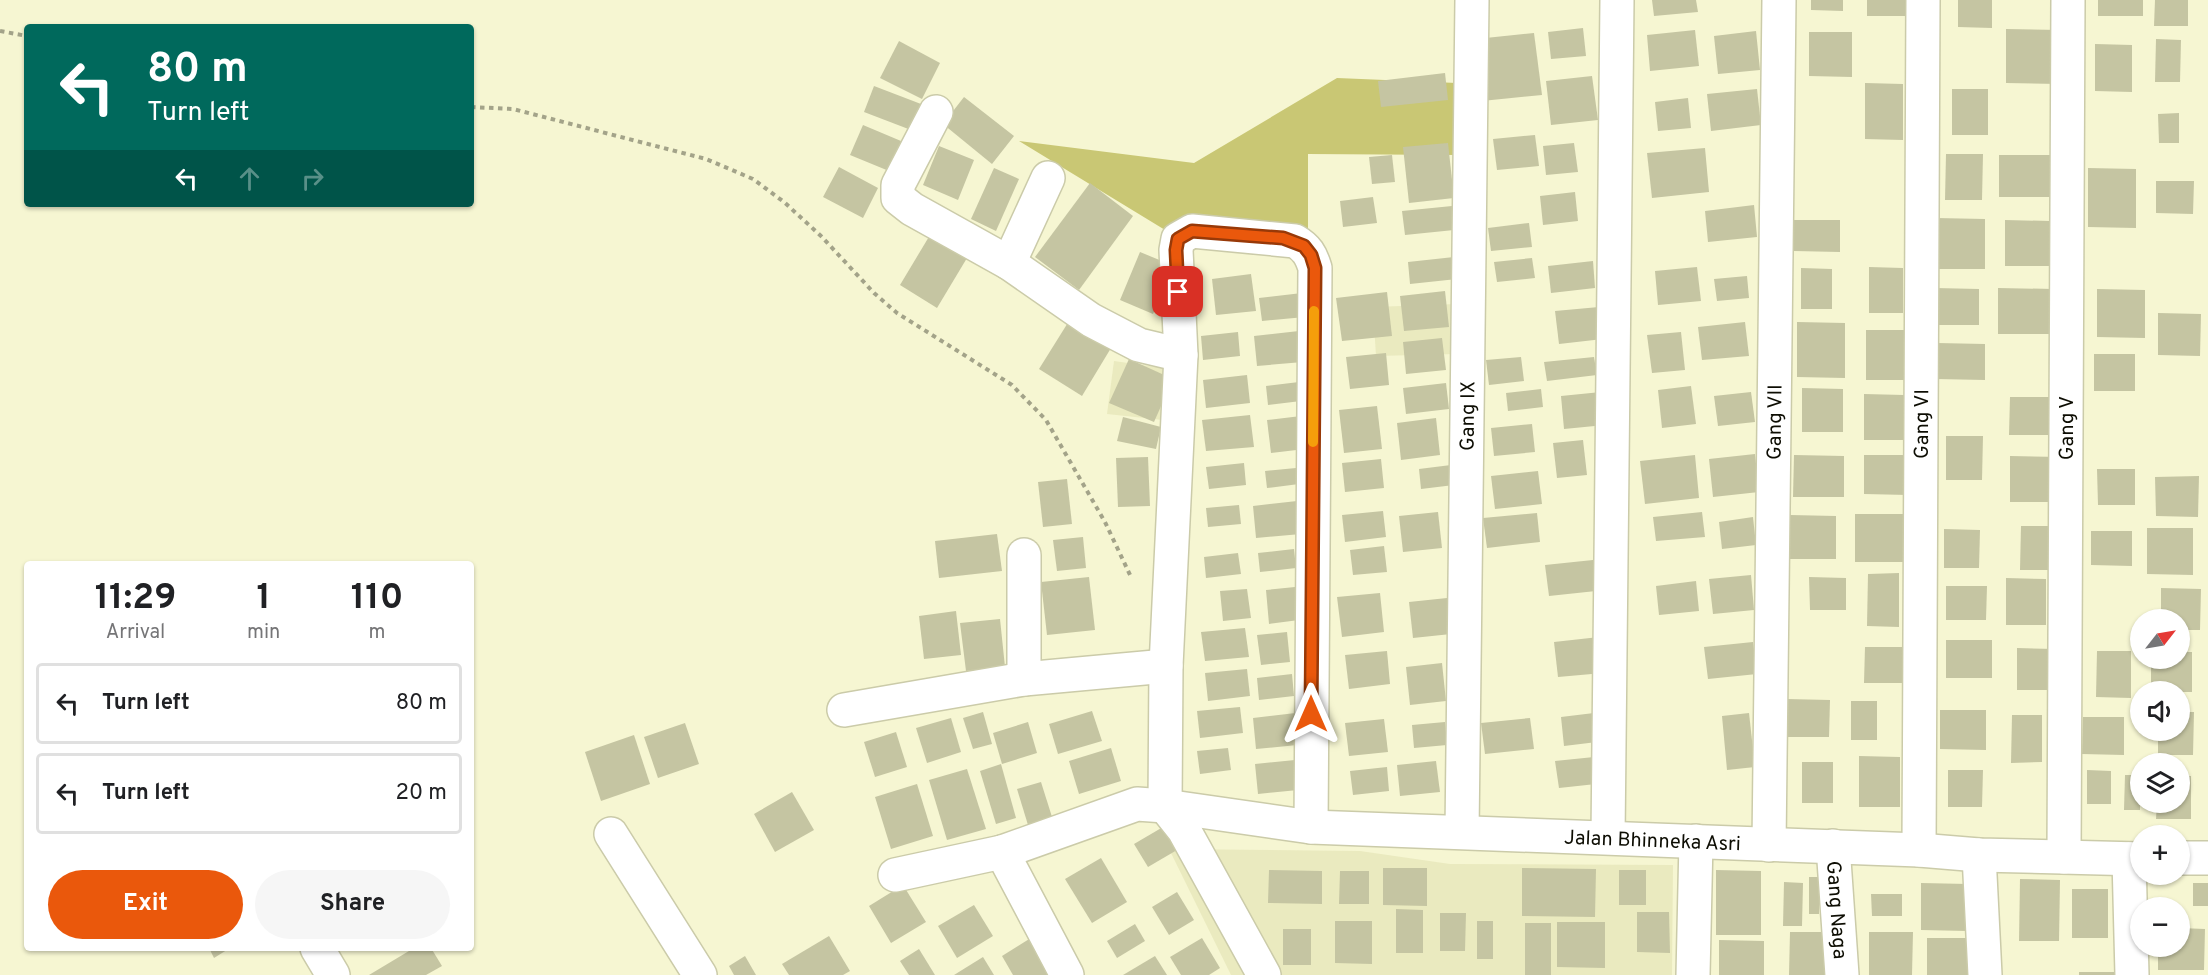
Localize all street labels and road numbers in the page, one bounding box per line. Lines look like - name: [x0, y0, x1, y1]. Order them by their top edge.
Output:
- street label: Gang IX: [1456, 381, 1482, 451]
- street label: Gang VII: [1763, 384, 1789, 460]
- street label: Gang VI: [1910, 389, 1936, 459]
- street label: Gang V: [2055, 396, 2081, 460]
- street label: Jalan Bhinneka Asri: [1563, 826, 1741, 858]
- street label: Gang Naga: [1819, 860, 1852, 960]

